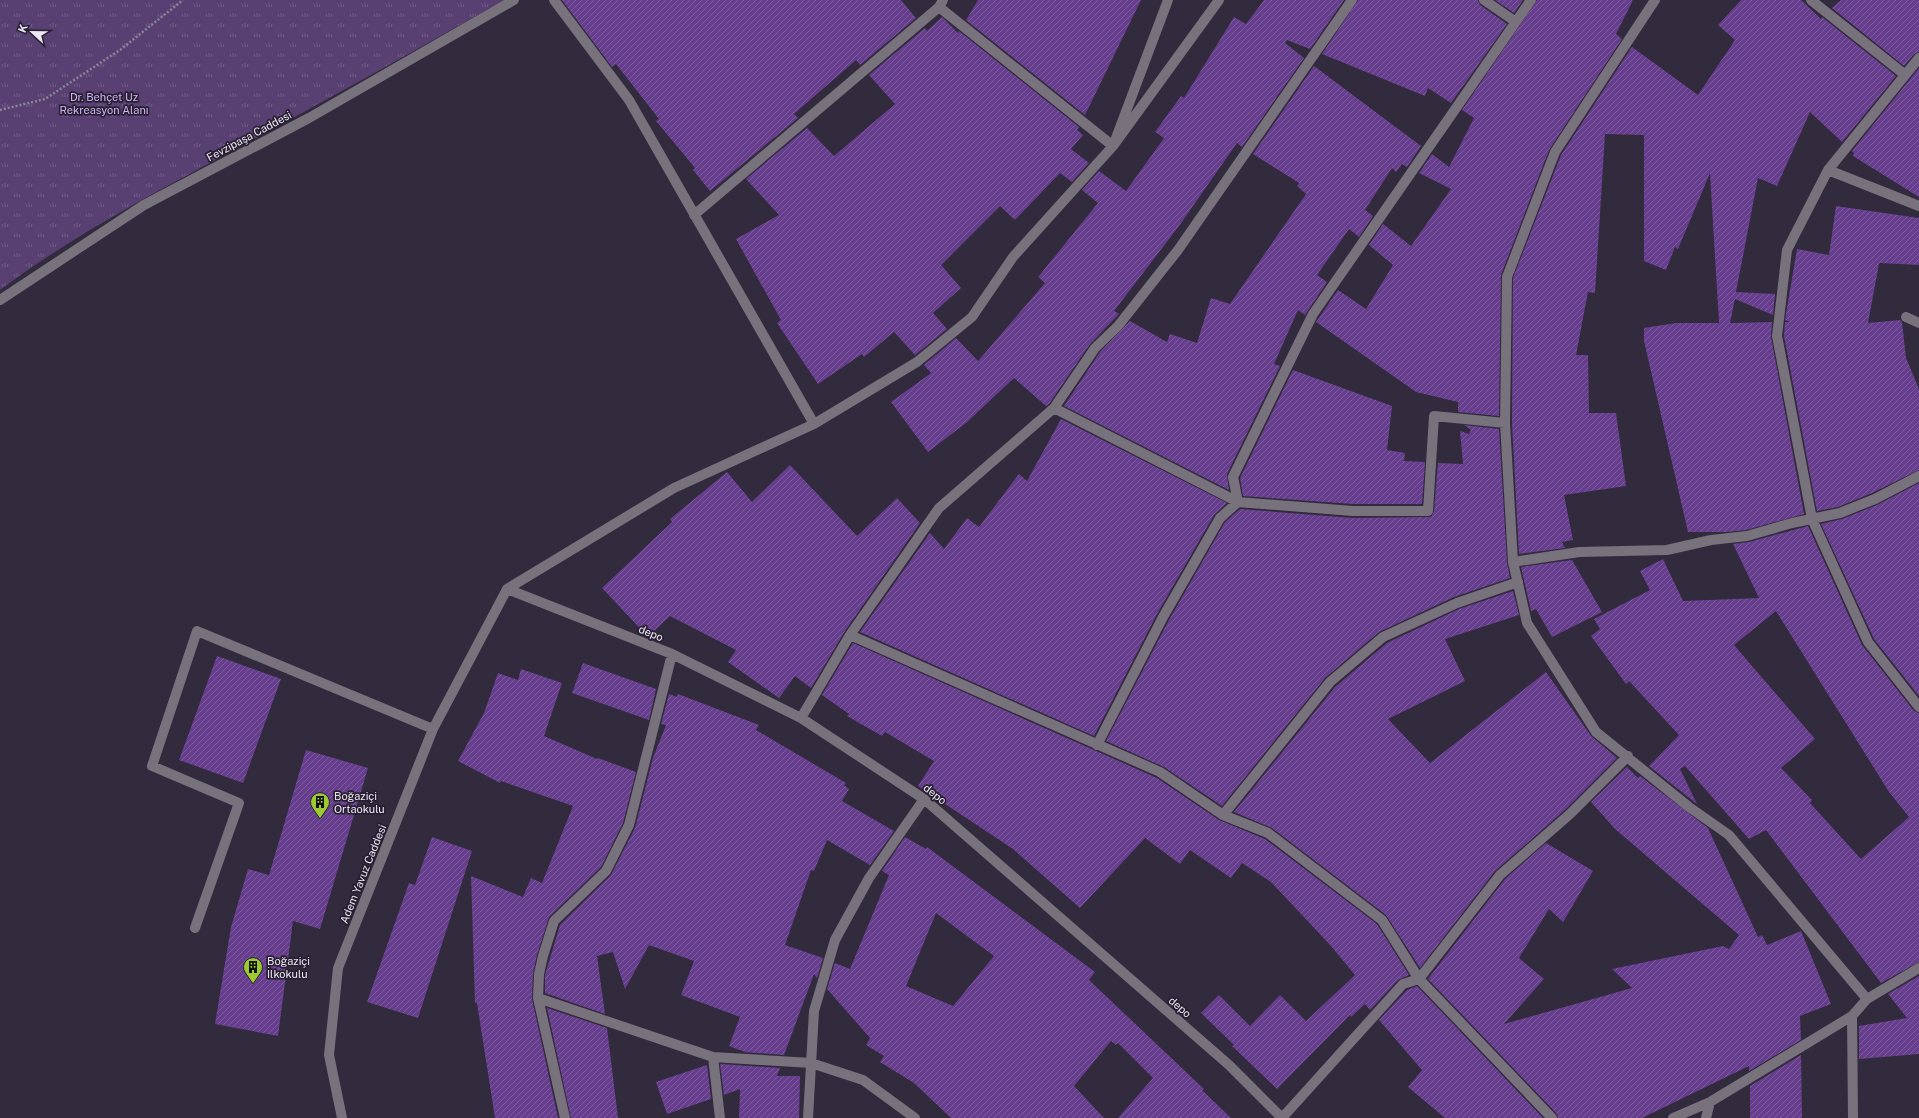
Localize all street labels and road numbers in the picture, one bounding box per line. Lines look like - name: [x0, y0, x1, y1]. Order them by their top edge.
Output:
- street label: Fevzipaşa Caddesi: [205, 109, 294, 164]
- street label: depo: [637, 623, 665, 643]
- street label: depo: [921, 781, 949, 807]
- street label: Adem Yavuz Caddesi: [338, 823, 388, 925]
- street label: depo: [1166, 994, 1194, 1020]

